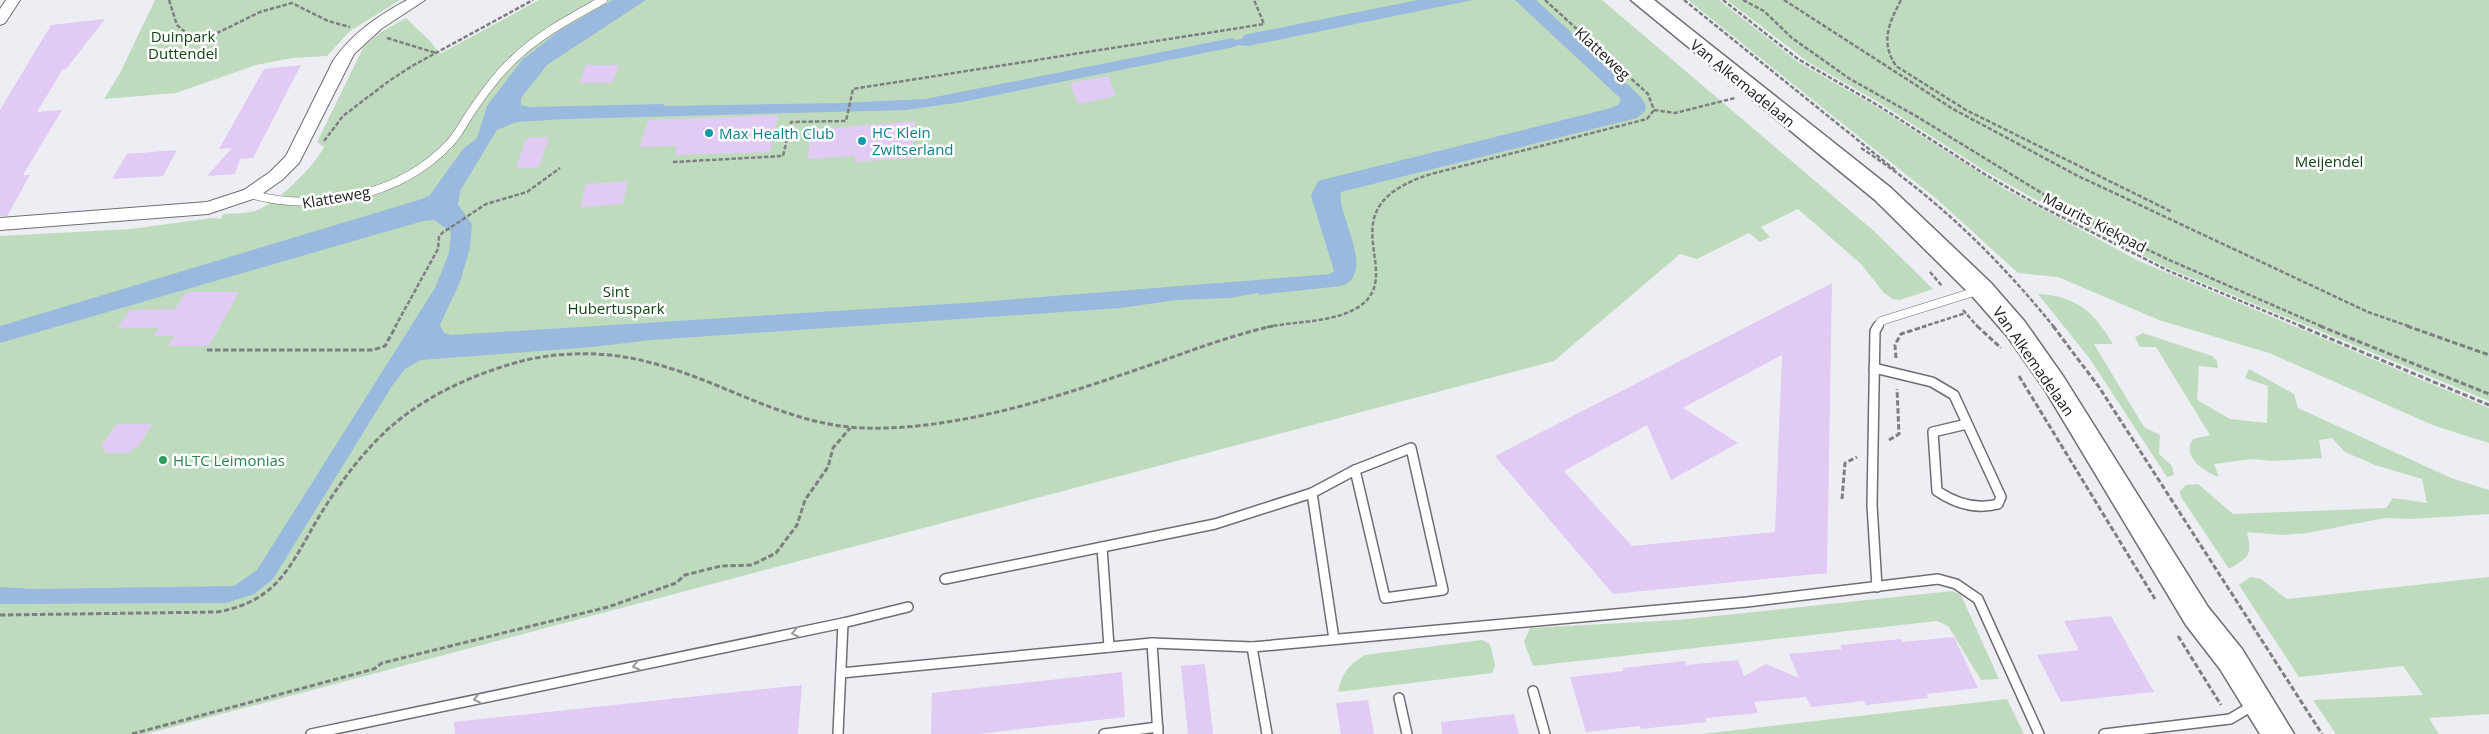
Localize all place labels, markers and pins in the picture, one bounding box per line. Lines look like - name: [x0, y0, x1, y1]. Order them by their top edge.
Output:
- place label: HC Klein Zwitserland: [872, 122, 954, 159]
- place label: Max Health Club: [719, 123, 834, 143]
- marker: Max Health Club: [703, 127, 715, 139]
- marker: HC Klein Zwitserland: [856, 135, 868, 147]
- place label: HLTC Leimonias: [173, 450, 285, 470]
- marker: HLTC Leimonias: [157, 454, 169, 466]

